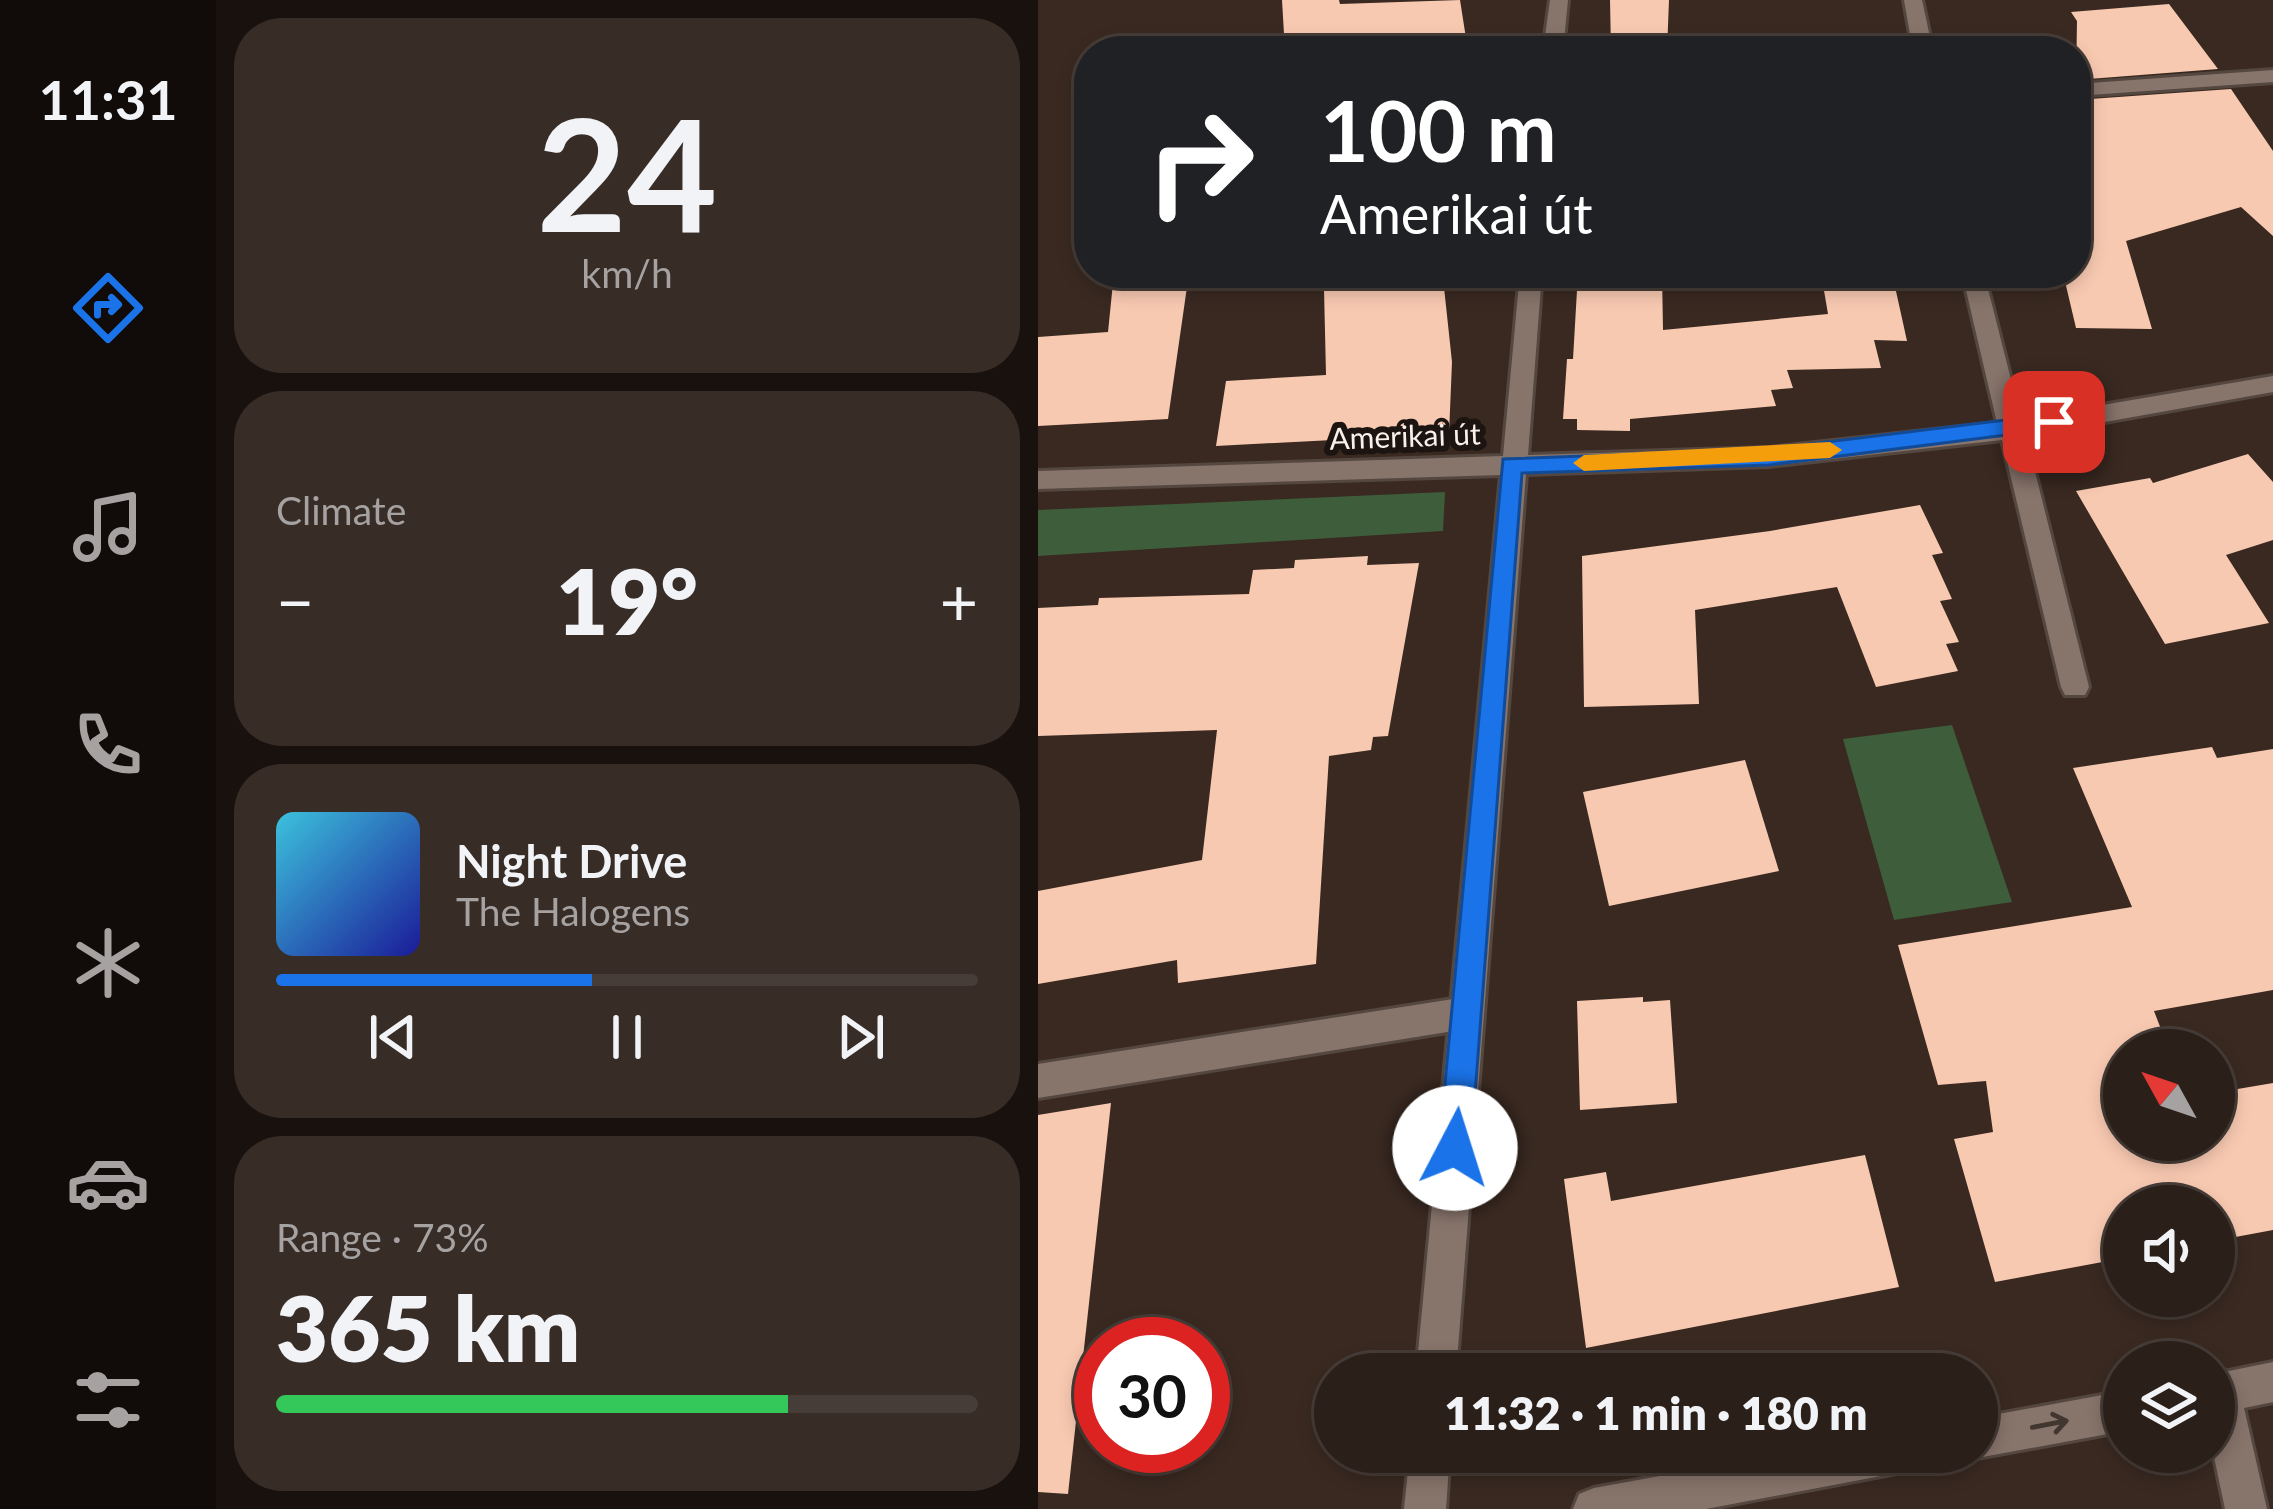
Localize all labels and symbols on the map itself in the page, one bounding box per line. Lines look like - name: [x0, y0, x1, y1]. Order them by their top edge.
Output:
- pin: [2003, 371, 2105, 473]
- street label: Amerikai út: [1329, 414, 1482, 456]
- north arrow: [2103, 1029, 2235, 1161]
- position arrow: [1392, 1085, 1518, 1211]
- speed limit sign: 30: [1074, 1317, 1230, 1473]
- one-way arrow: [2030, 1412, 2069, 1435]

